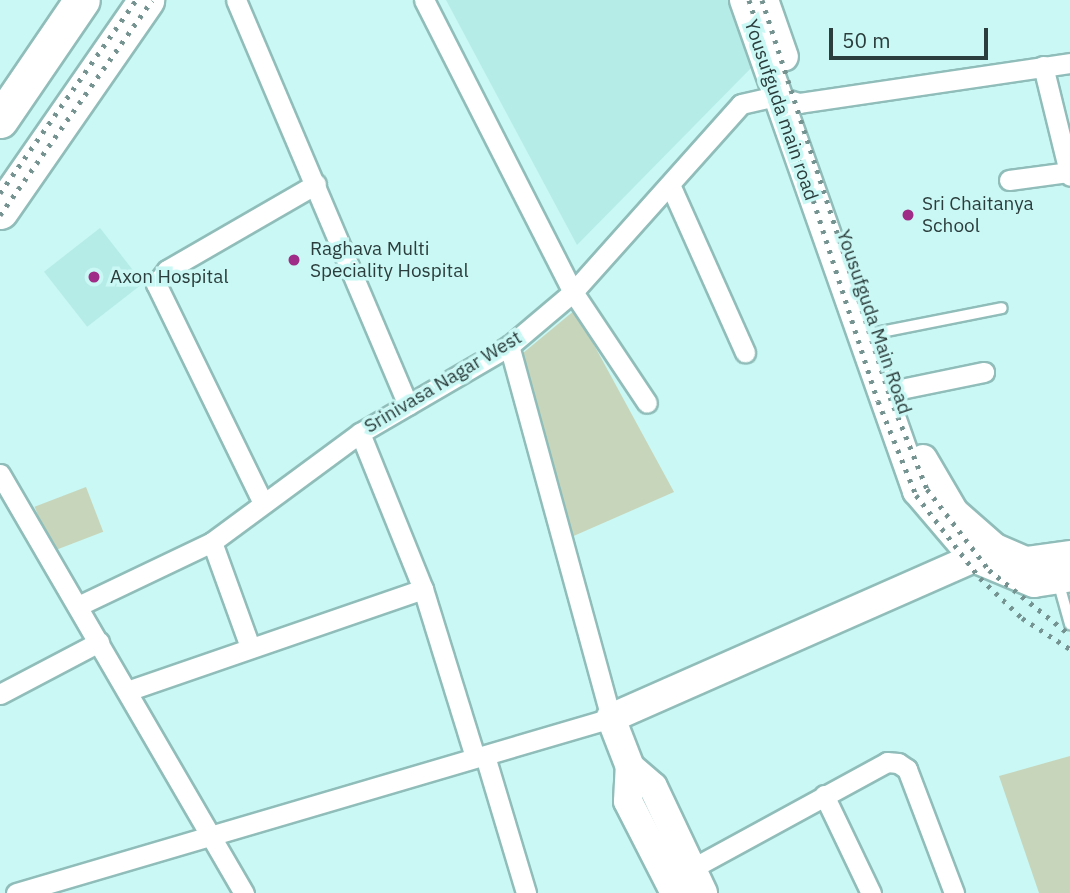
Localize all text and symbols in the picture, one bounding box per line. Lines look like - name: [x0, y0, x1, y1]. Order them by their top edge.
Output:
- scale bar: [832, 14, 991, 58]
- street label: Yousufguda main road: [739, 17, 823, 203]
- text: 50 m: [842, 26, 891, 54]
- place label: Sri Chaitanya School: [922, 193, 1034, 237]
- marker: Sri Chaitanya School: [900, 207, 916, 223]
- street label: Yousufguda Main Road: [832, 227, 916, 417]
- place label: Raghava Multi Speciality Hospital: [310, 238, 469, 282]
- marker: Raghava Multi Speciality Hospital: [284, 250, 304, 270]
- place label: Axon Hospital: [110, 266, 229, 288]
- marker: Axon Hospital: [84, 267, 104, 287]
- street label: Srinivasa Nagar West: [360, 326, 526, 438]

